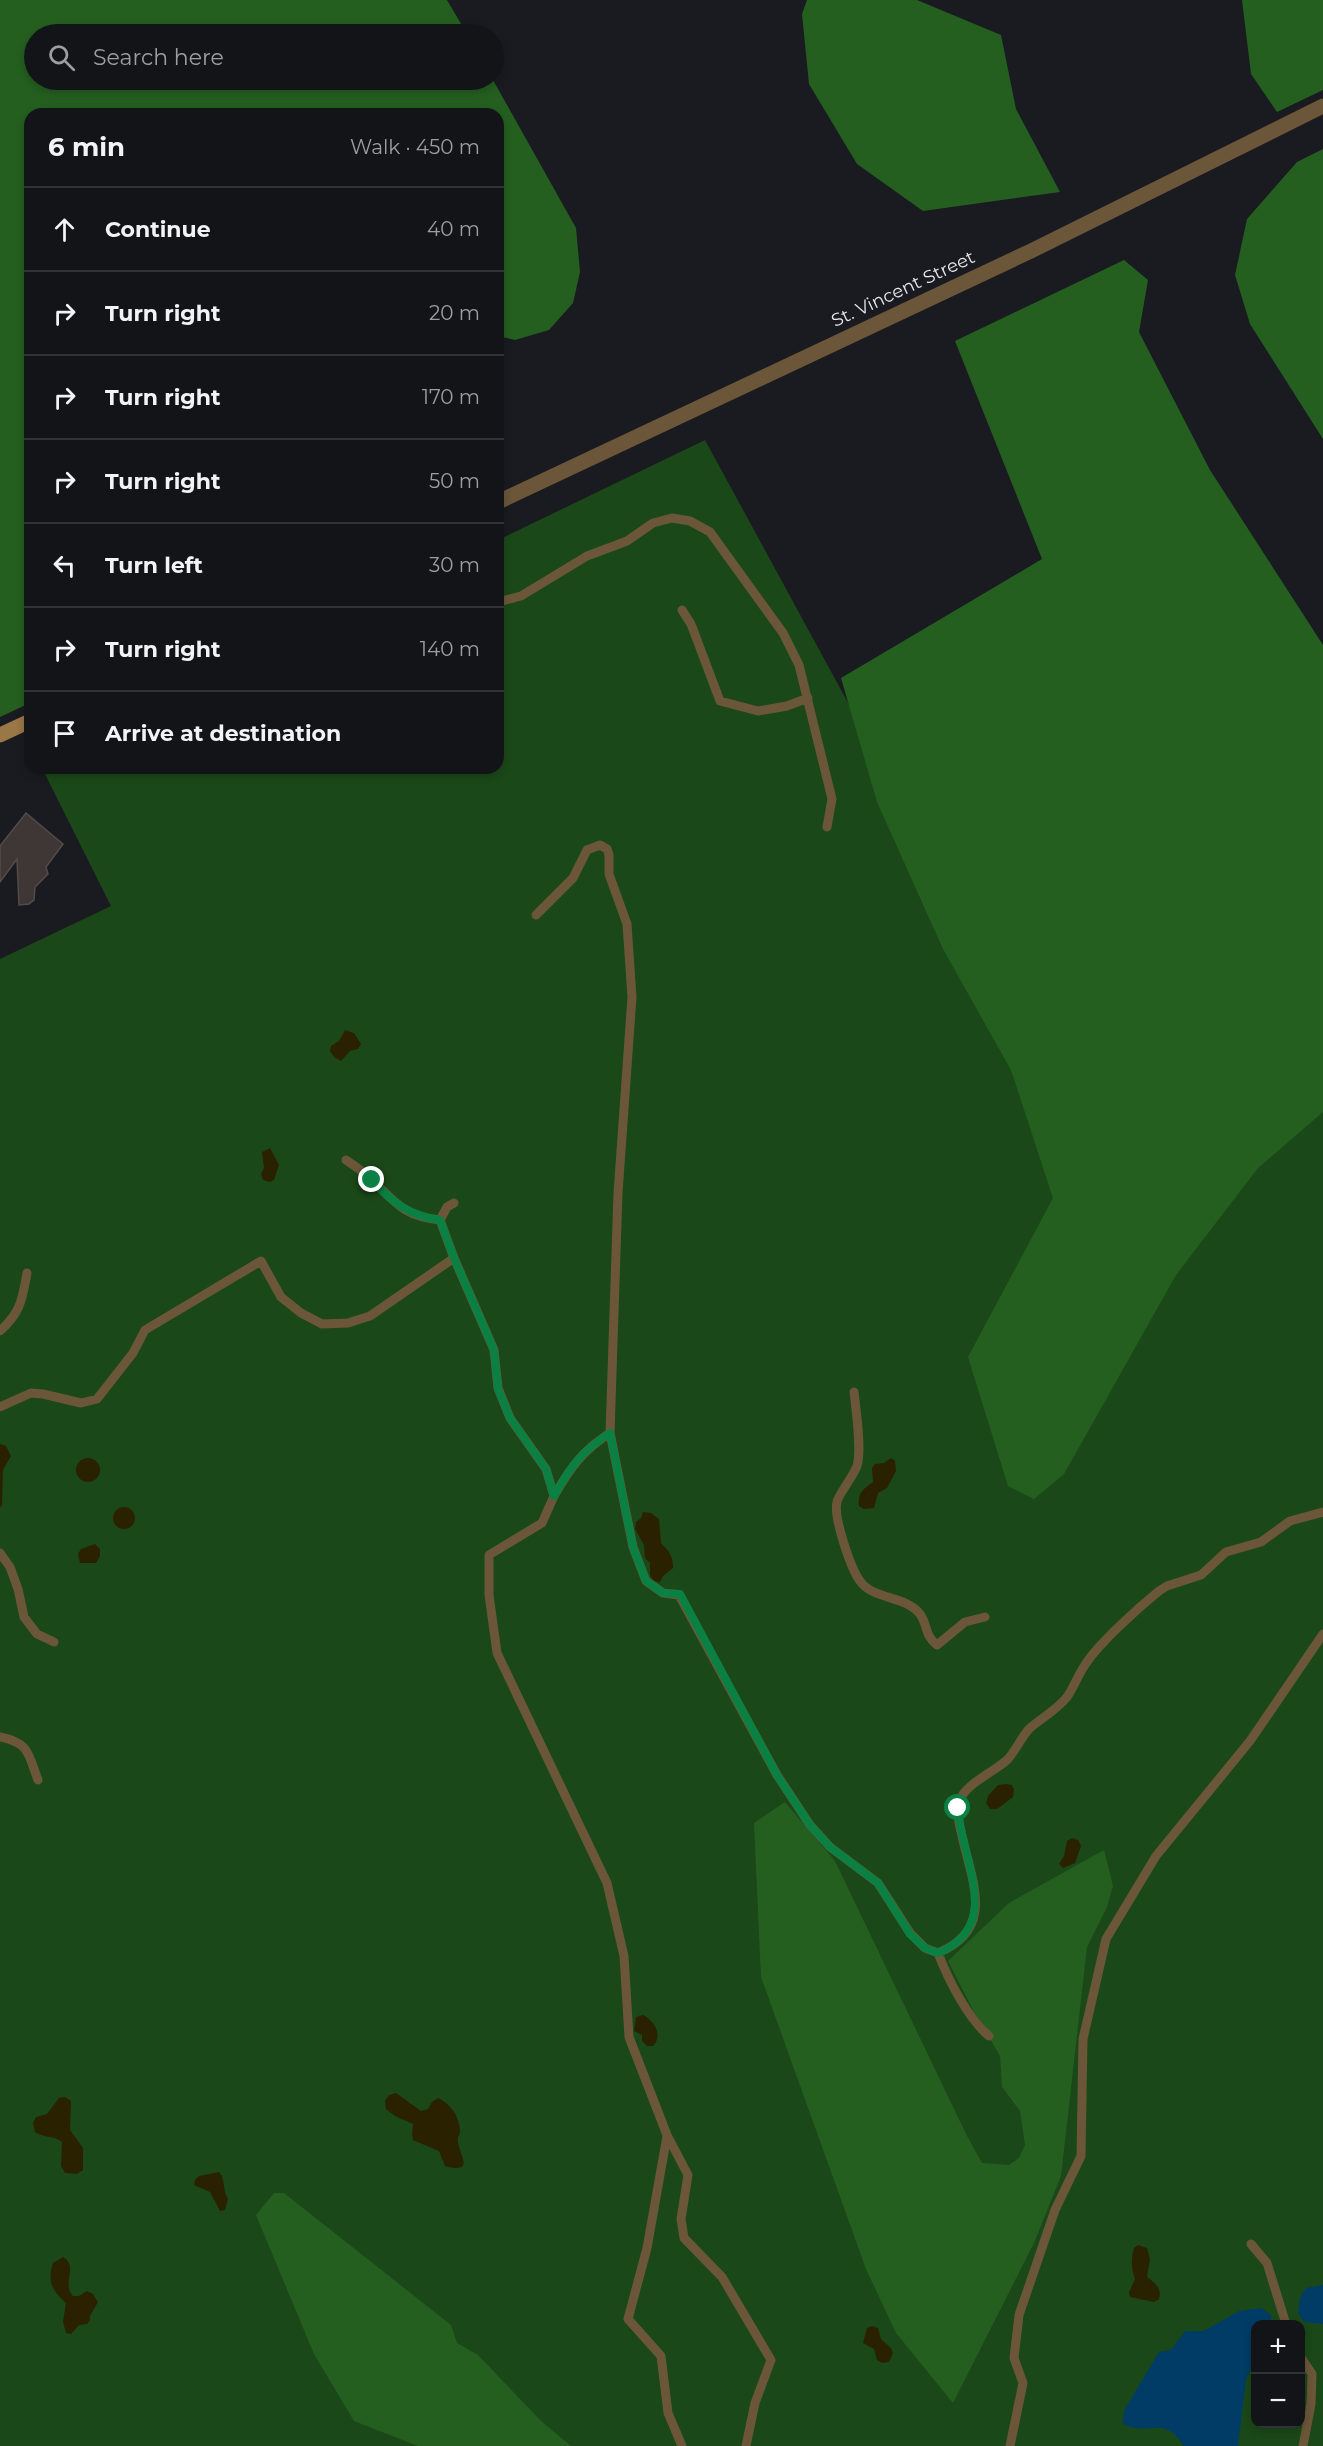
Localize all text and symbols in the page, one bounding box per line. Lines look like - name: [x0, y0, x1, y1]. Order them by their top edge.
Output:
- search box: [24, 24, 504, 90]
- icon: search: [45, 41, 78, 74]
- text: Search here: [93, 44, 224, 71]
- text: 6 min: [48, 131, 125, 163]
- text: Walk · 450 m: [350, 135, 480, 159]
- icon: ahead: [48, 213, 81, 246]
- text: Continue: [105, 216, 211, 243]
- text: 40 m: [427, 217, 480, 241]
- street label: St. Vincent Street: [828, 246, 978, 332]
- icon: right: [48, 297, 81, 330]
- text: Turn right: [105, 300, 220, 327]
- text: 20 m: [429, 301, 480, 325]
- icon: right: [48, 381, 81, 414]
- text: Turn right: [105, 384, 220, 411]
- text: 170 m: [422, 385, 480, 409]
- icon: right: [48, 465, 81, 498]
- text: Turn right: [105, 468, 220, 495]
- text: 50 m: [429, 469, 480, 493]
- icon: left: [48, 549, 81, 582]
- text: Turn left: [105, 552, 203, 579]
- text: 30 m: [429, 553, 480, 577]
- icon: right: [48, 633, 81, 666]
- text: Turn right: [105, 636, 220, 663]
- text: 140 m: [420, 637, 480, 661]
- icon: arrive: [48, 717, 81, 750]
- text: Arrive at destination: [105, 720, 341, 747]
- route end: [358, 1166, 384, 1192]
- route start: [944, 1794, 970, 1820]
- map controls: [1251, 2320, 1305, 2428]
- button: +: [1251, 2320, 1305, 2374]
- button: −: [1251, 2374, 1305, 2428]

